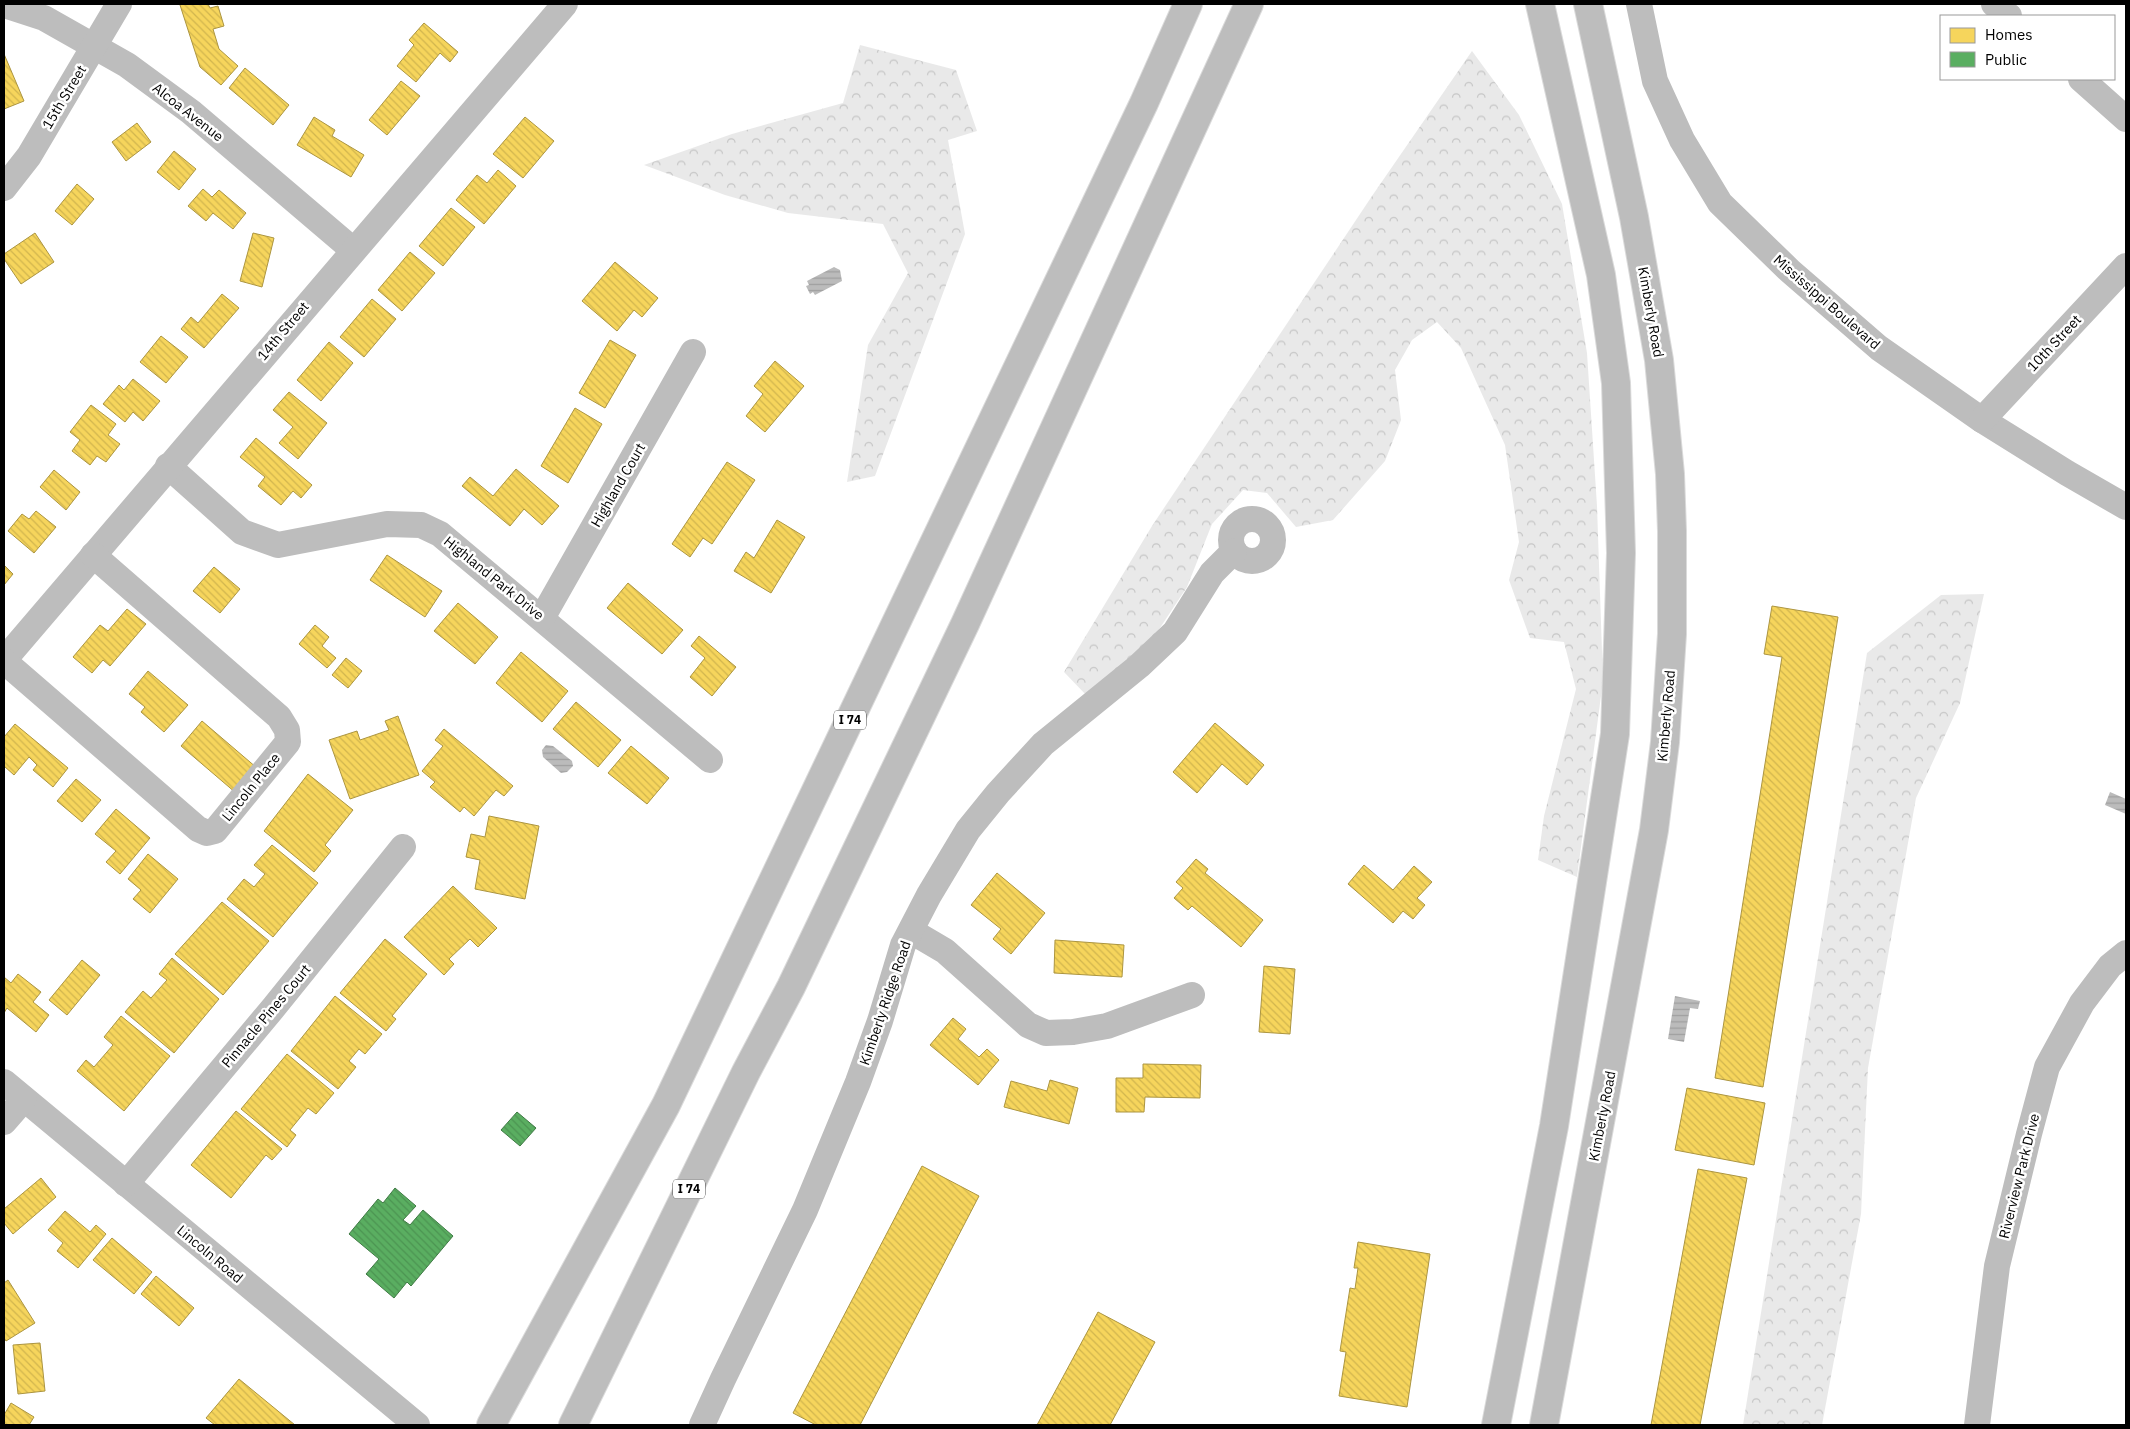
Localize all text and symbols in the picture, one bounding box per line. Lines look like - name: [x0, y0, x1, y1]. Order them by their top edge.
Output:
- legend: [1940, 15, 2115, 80]
- text: Homes: [1985, 25, 2033, 44]
- text: Public: [1985, 50, 2027, 69]
- street label: 15th Street: [38, 62, 90, 132]
- street label: Alcoa Avenue: [149, 79, 227, 145]
- street label: Mississippi Boulevard: [1770, 251, 1884, 353]
- street label: Kimberly Road: [1634, 265, 1668, 359]
- street label: 14th Street: [253, 298, 313, 364]
- street label: 10th Street: [2023, 311, 2085, 375]
- street label: Highland Court: [587, 440, 649, 530]
- street label: Highland Park Drive: [440, 532, 548, 624]
- street label: Kimberly Road: [1653, 670, 1679, 762]
- road number: I 74: [834, 710, 866, 730]
- street label: Lincoln Place: [218, 749, 284, 825]
- street label: Kimberly Ridge Road: [855, 938, 915, 1068]
- street label: Pinnacle Pines Court: [217, 961, 315, 1071]
- street label: Kimberly Road: [1584, 1069, 1620, 1163]
- street label: Riverview Park Drive: [1995, 1111, 2043, 1240]
- road number: I 74: [673, 1180, 705, 1198]
- street label: Lincoln Road: [173, 1221, 247, 1287]

